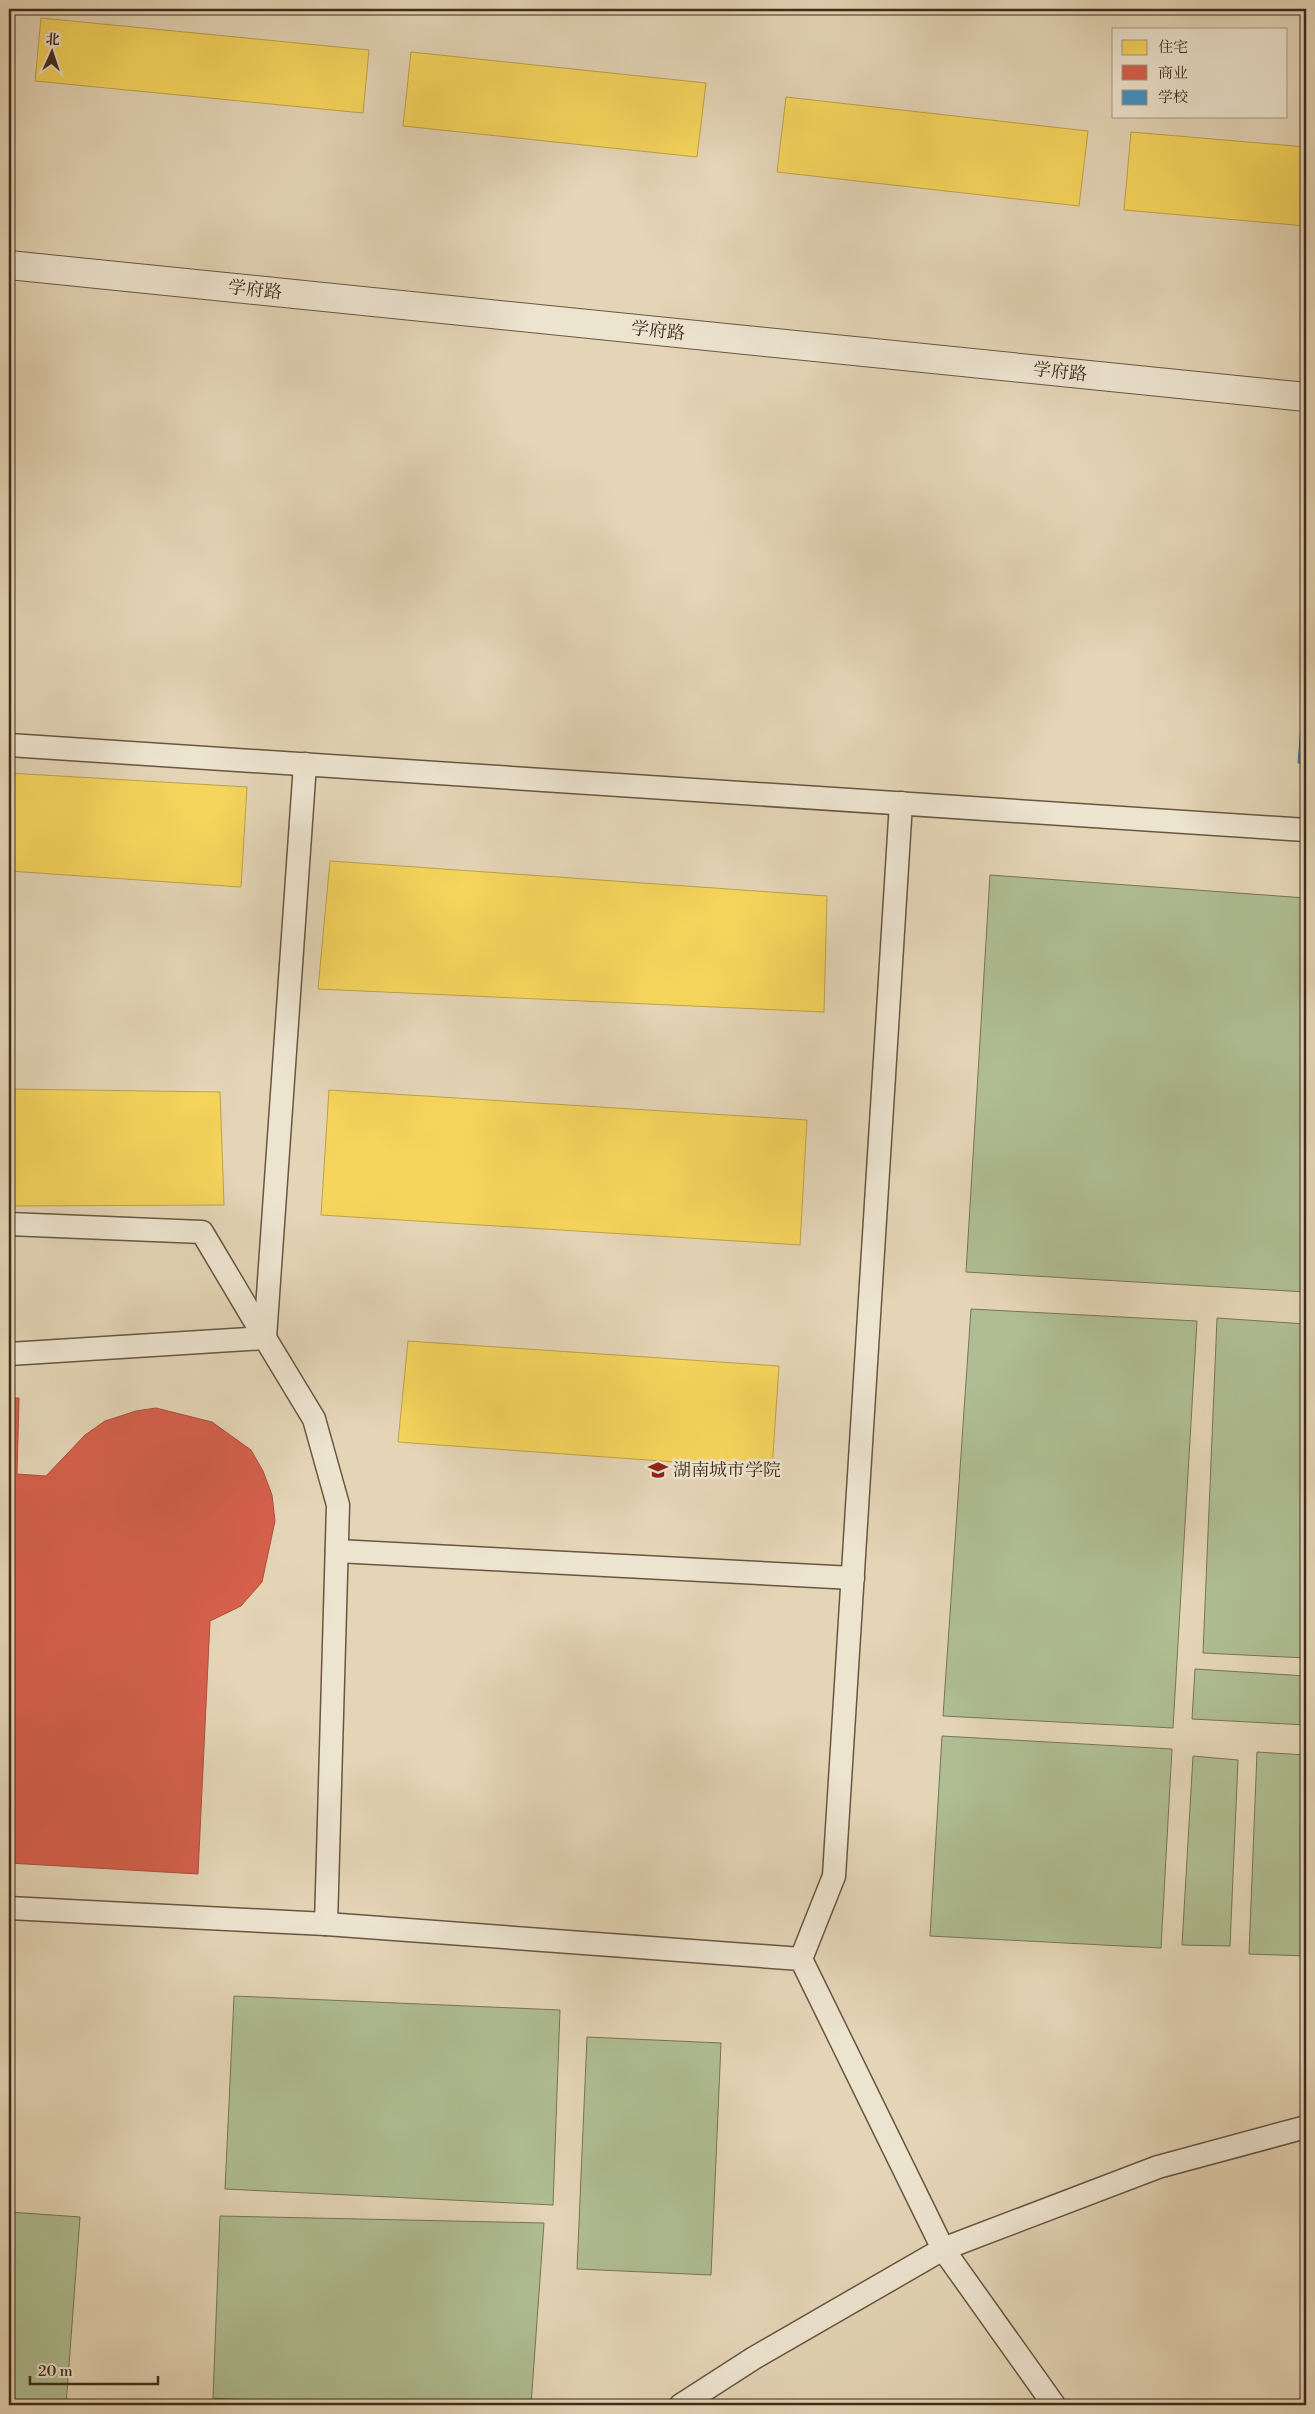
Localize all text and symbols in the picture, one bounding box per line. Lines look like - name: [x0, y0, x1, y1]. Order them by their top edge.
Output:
- north arrow: [28, 28, 78, 78]
- legend: [1112, 28, 1288, 118]
- text: 北: [45, 31, 60, 49]
- text: 住宅: [1158, 38, 1188, 57]
- text: 商业: [1158, 64, 1188, 83]
- text: 学校: [1158, 88, 1188, 107]
- street label: 学府路: [227, 276, 283, 304]
- street label: 学府路: [630, 317, 686, 345]
- street label: 学府路: [1032, 358, 1088, 386]
- school or university icon: 湖南城市学院: [647, 1459, 669, 1481]
- place label: 湖南城市学院: [673, 1459, 781, 1482]
- scale bar: [30, 2354, 158, 2386]
- text: 20 m: [38, 2362, 73, 2381]

